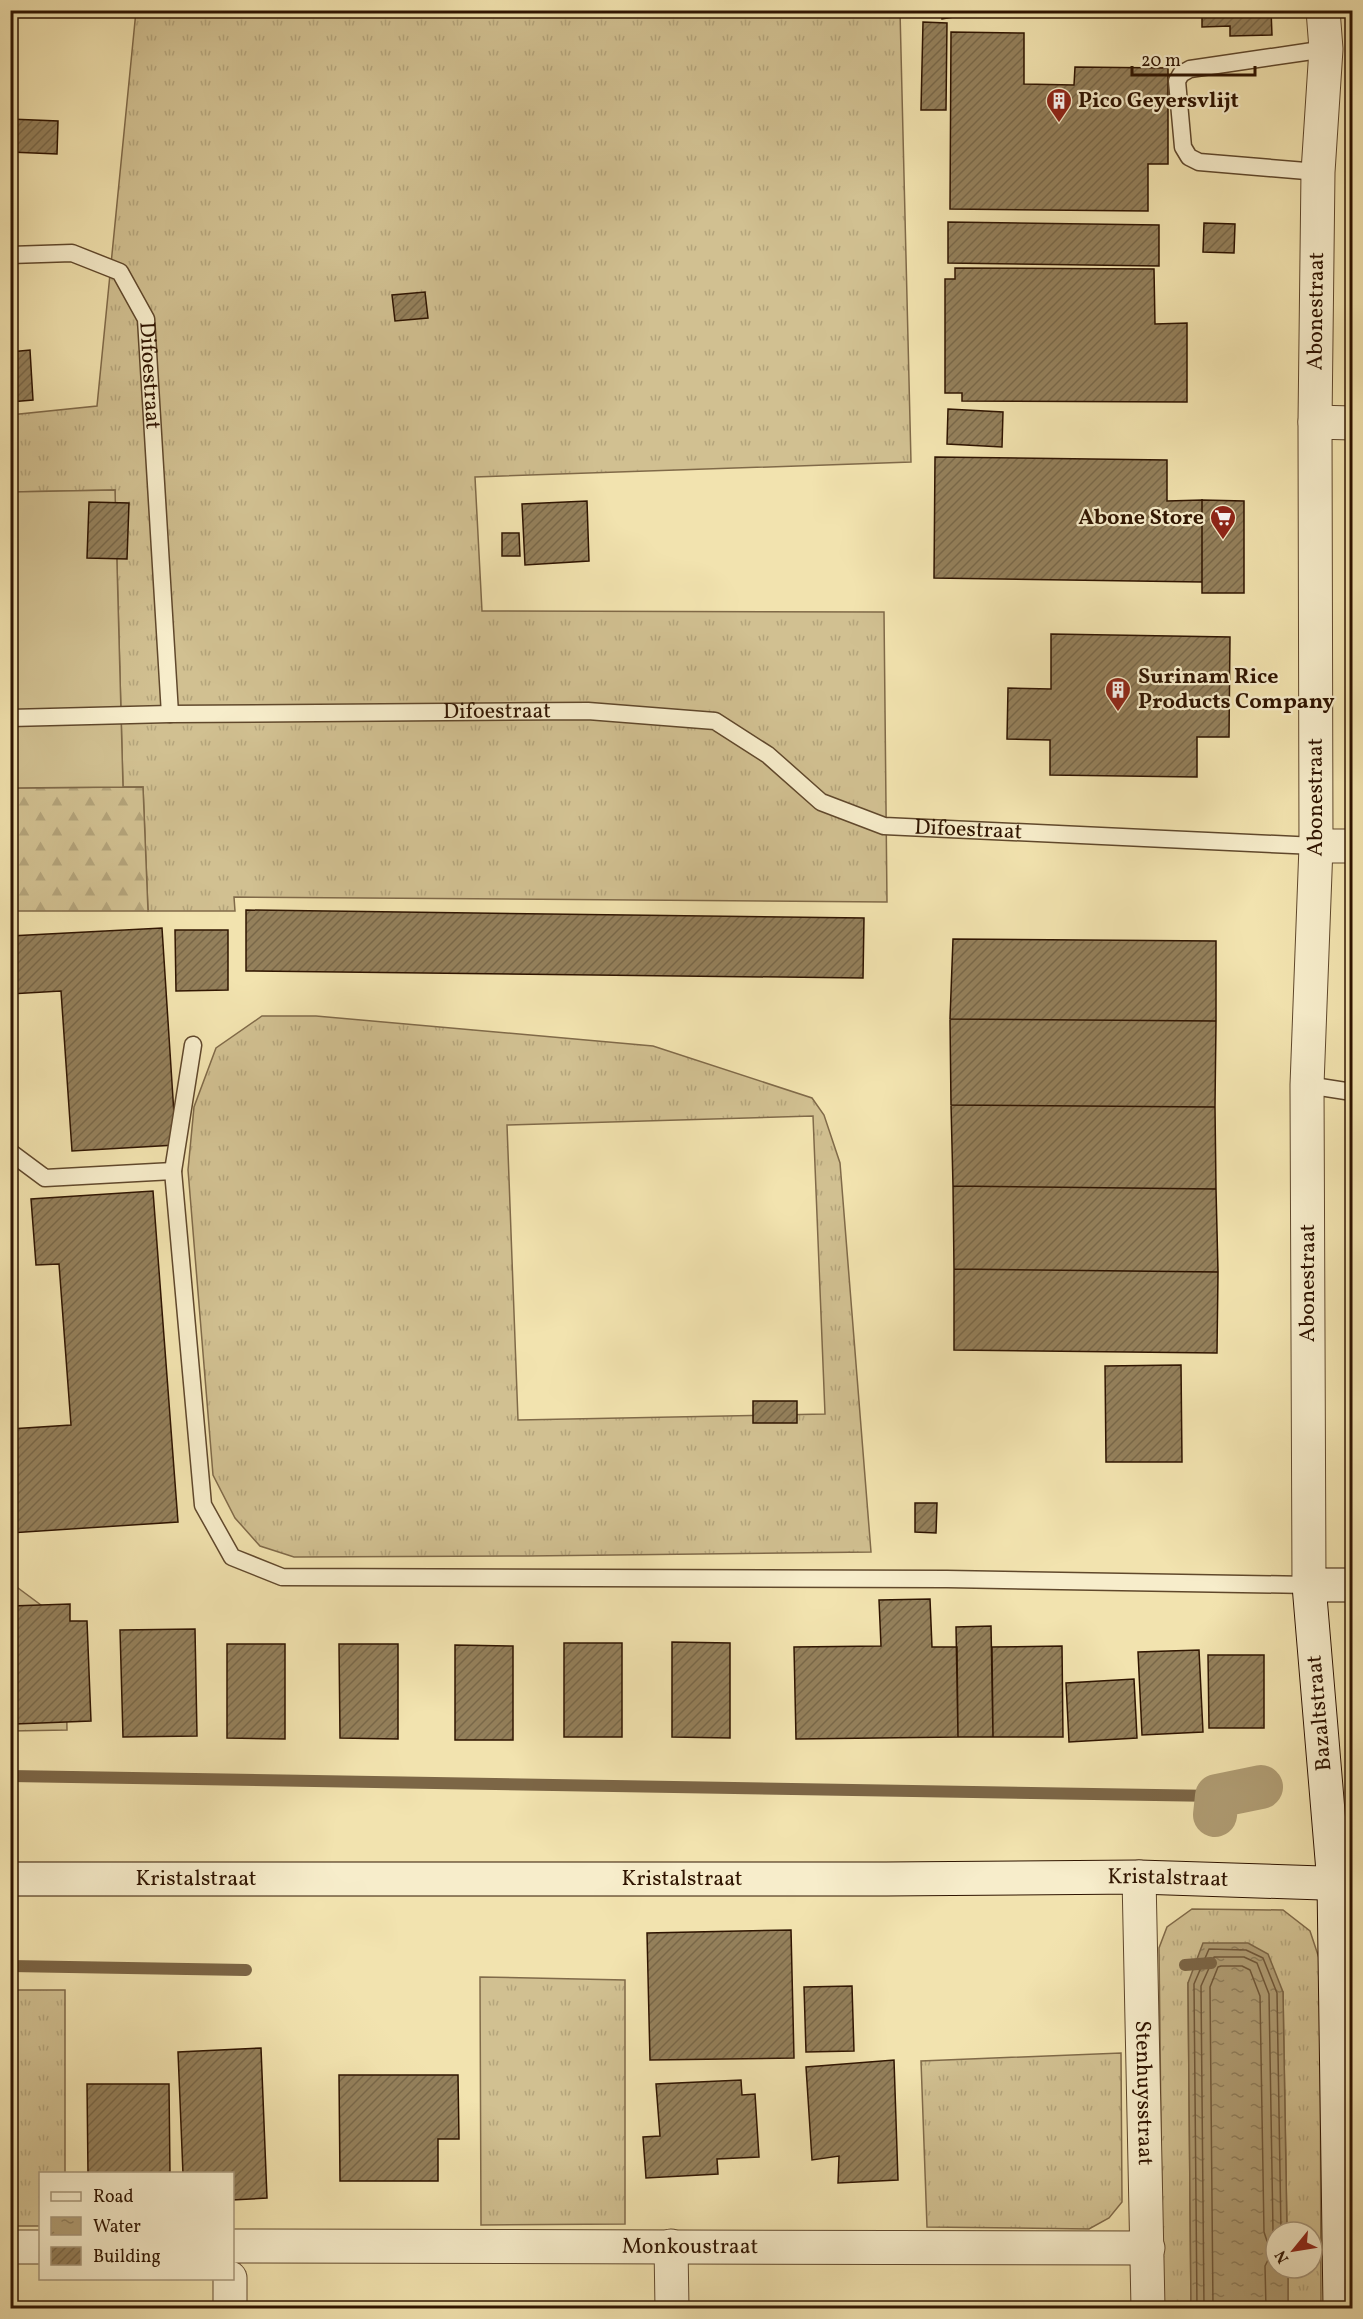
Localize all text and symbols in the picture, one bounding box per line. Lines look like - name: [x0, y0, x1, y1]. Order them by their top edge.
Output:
- scale bar: [1132, 39, 1255, 77]
- text: 20 m: [1141, 49, 1181, 74]
- building icon: Pico Geyersvlijt: [1044, 86, 1074, 124]
- place label: Pico Geyersvlijt: [1078, 86, 1239, 117]
- street label: Abonestraat: [1300, 251, 1333, 371]
- street label: Difoestraat: [131, 321, 168, 431]
- place label: Abone Store: [1078, 503, 1204, 534]
- supermarket icon: Abone Store: [1208, 503, 1238, 541]
- place label: Surinam Rice Products Company: [1138, 662, 1335, 718]
- building icon: Surinam Rice Products Company: [1103, 675, 1133, 713]
- street label: Difoestraat: [443, 696, 551, 728]
- street label: Abonestraat: [1300, 738, 1332, 857]
- street label: Difoestraat: [913, 812, 1023, 848]
- street label: Abonestraat: [1293, 1224, 1324, 1342]
- street label: Bazaltstraat: [1299, 1653, 1341, 1772]
- street label: Kristalstraat: [1107, 1861, 1229, 1895]
- street label: Kristalstraat: [135, 1864, 257, 1895]
- street label: Kristalstraat: [621, 1864, 743, 1895]
- street label: Stenhuysstraat: [1126, 2020, 1161, 2166]
- legend: [39, 2172, 234, 2280]
- text: Road: [93, 2185, 134, 2210]
- text: Water: [93, 2215, 141, 2240]
- north arrow: [1264, 2220, 1324, 2280]
- street label: Monkoustraat: [622, 2231, 759, 2263]
- text: Building: [93, 2245, 161, 2270]
- text: N: [1270, 2246, 1295, 2267]

